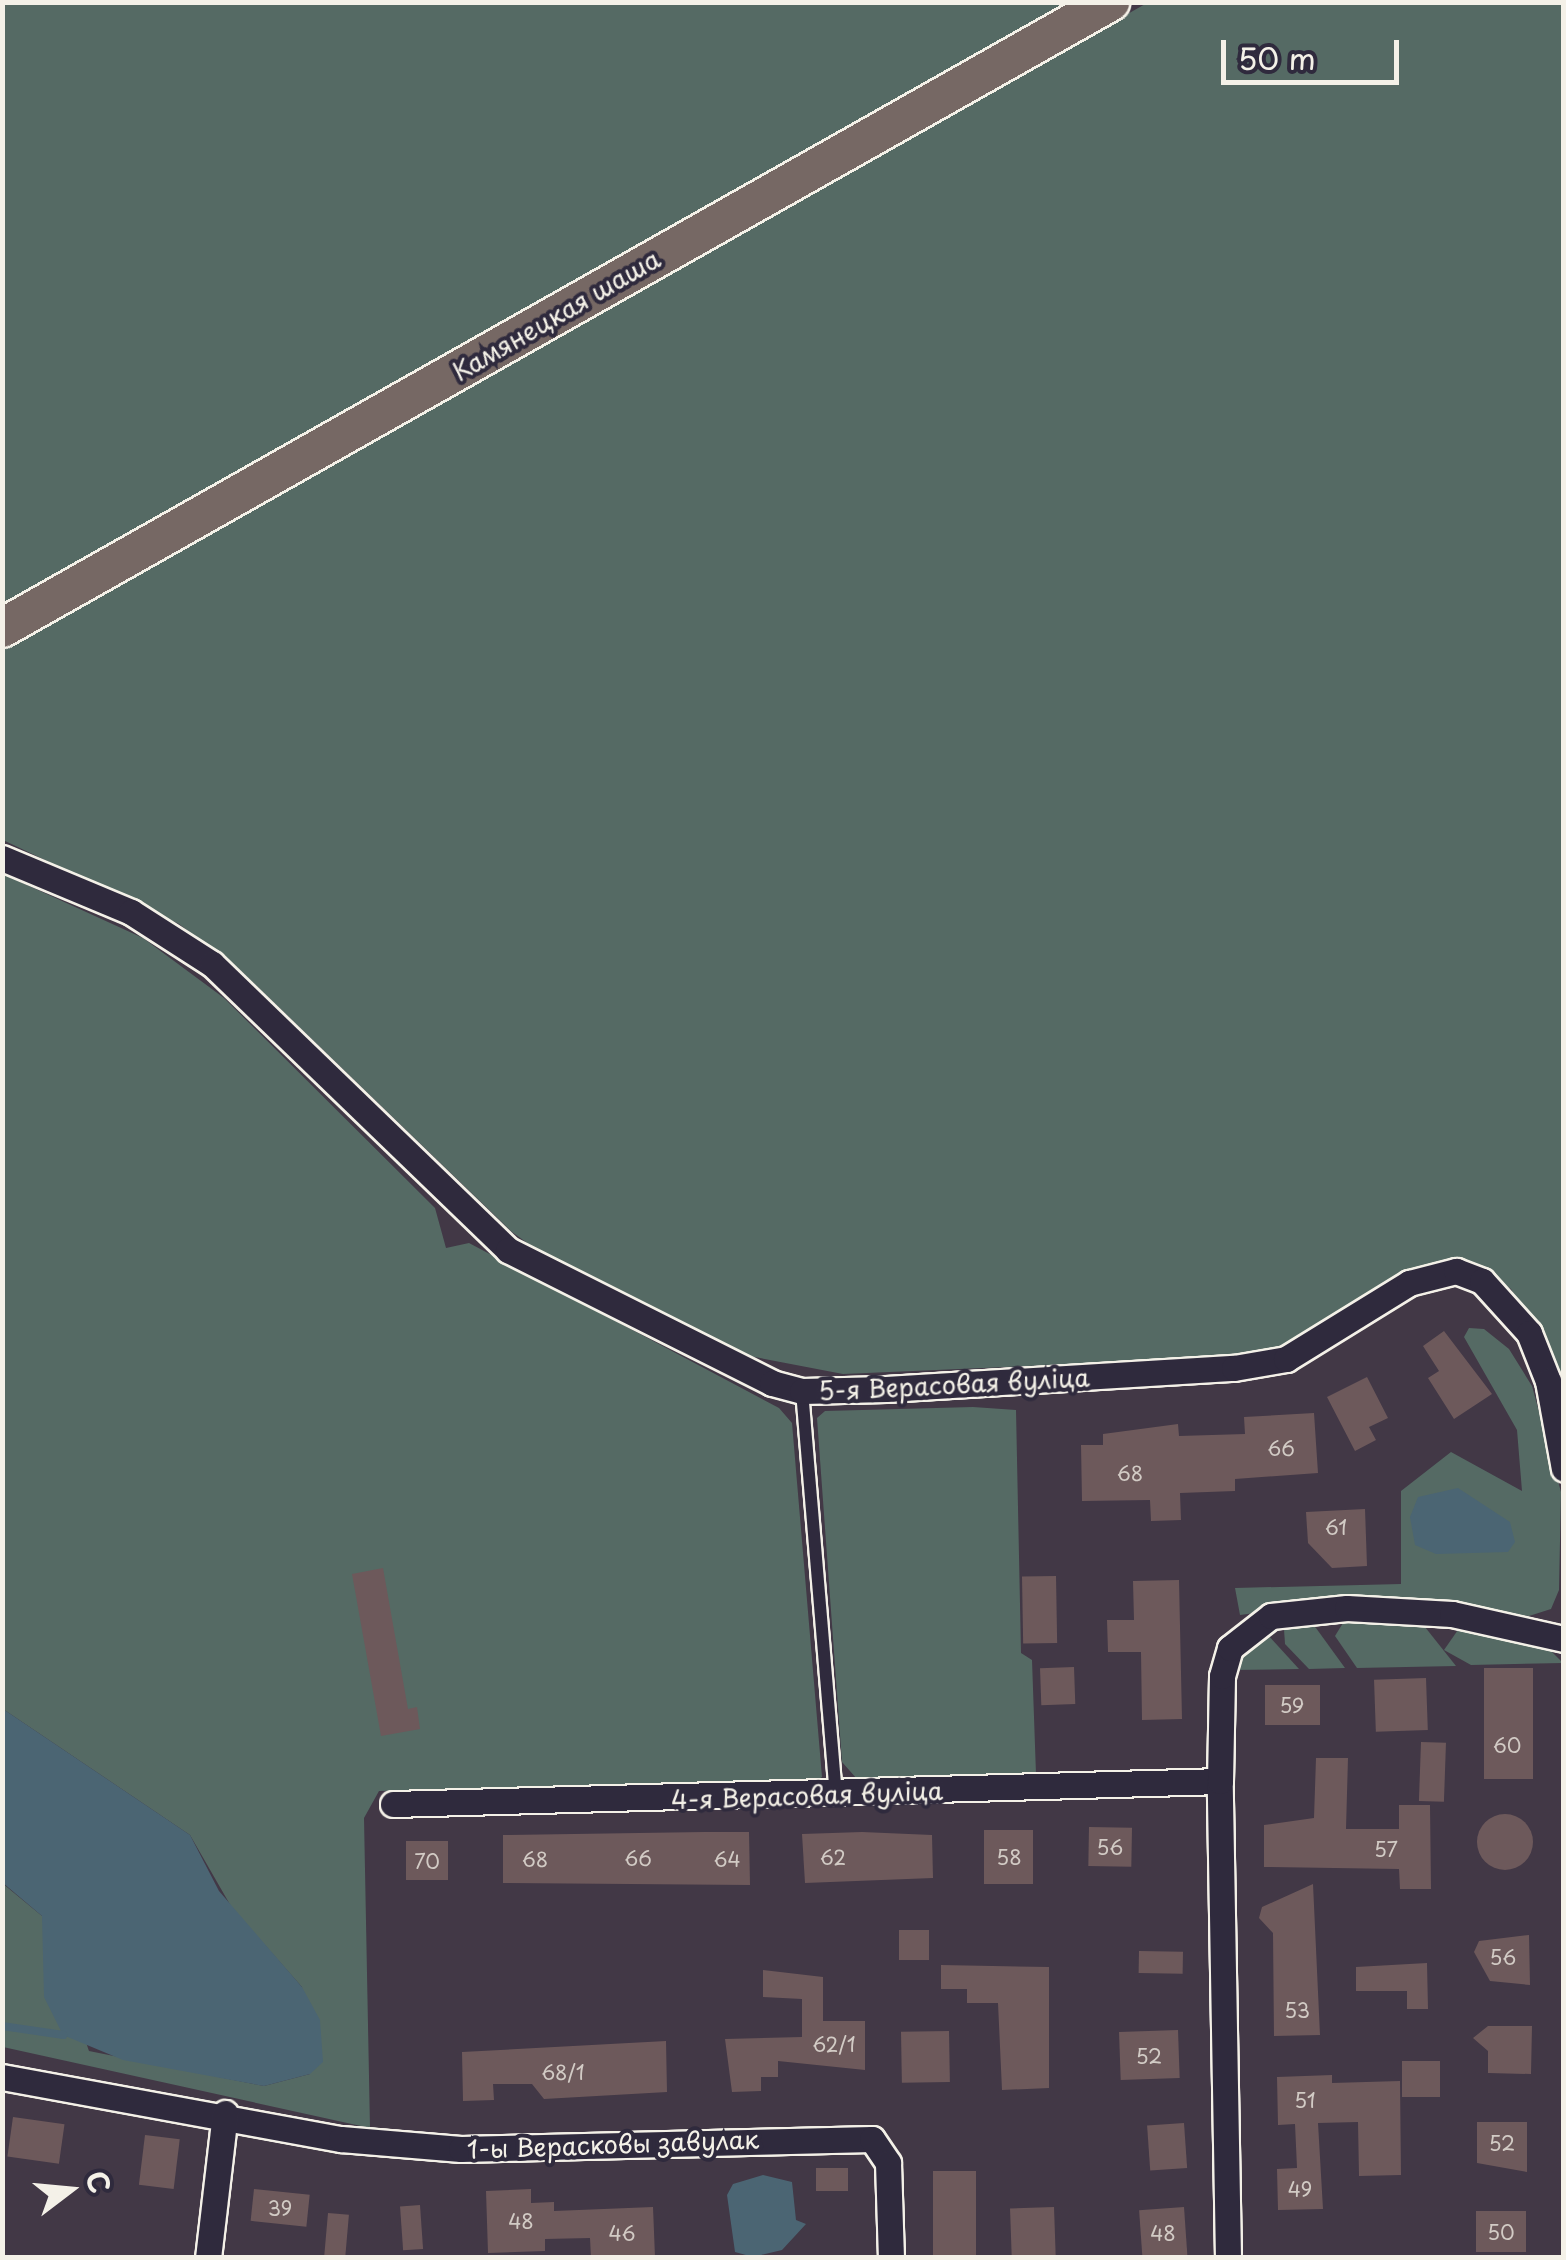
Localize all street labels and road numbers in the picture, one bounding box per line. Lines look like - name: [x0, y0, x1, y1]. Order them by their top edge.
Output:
- street label: Камянецкая шаша: [446, 243, 666, 387]
- street label: 5-я Верасовая вуліца: [818, 1362, 1090, 1406]
- street label: 4-я Верасовая вуліца: [670, 1775, 944, 1815]
- street label: 1-ы Верасковы завулак: [465, 2124, 761, 2164]

